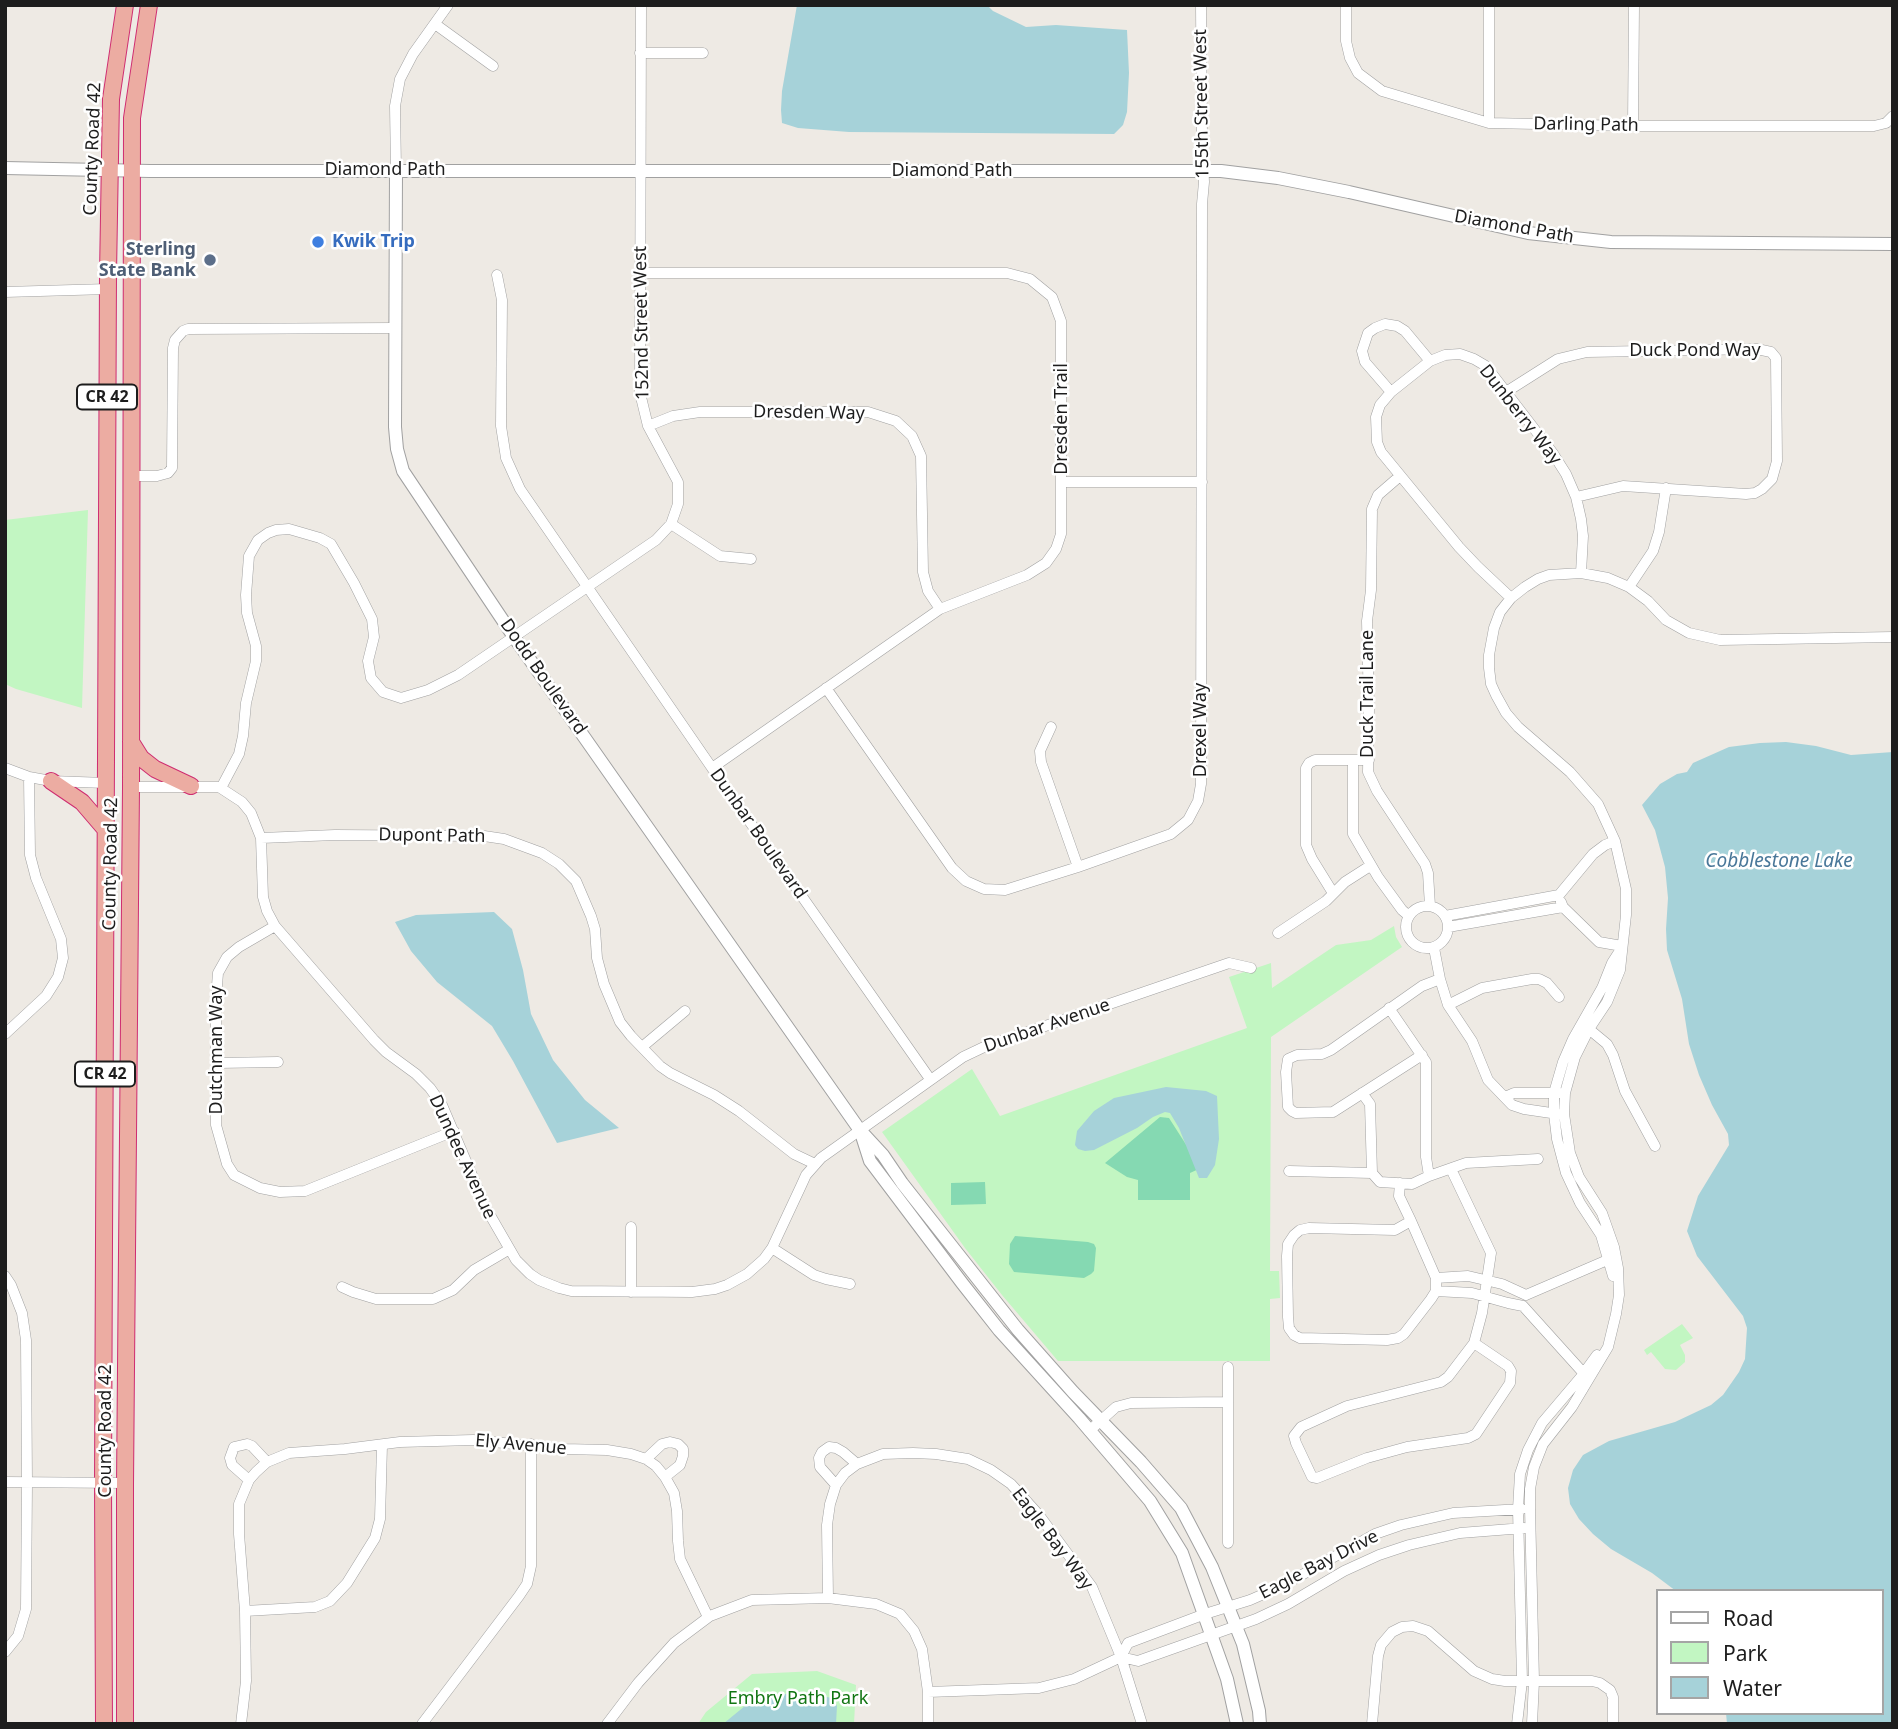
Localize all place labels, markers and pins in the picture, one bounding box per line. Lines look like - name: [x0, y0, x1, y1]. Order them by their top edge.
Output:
- place label: Kwik Trip: [332, 231, 415, 253]
- marker: Kwik Trip: [310, 234, 326, 250]
- place label: Sterling State Bank: [99, 239, 196, 282]
- marker: Sterling State Bank: [202, 252, 218, 268]

